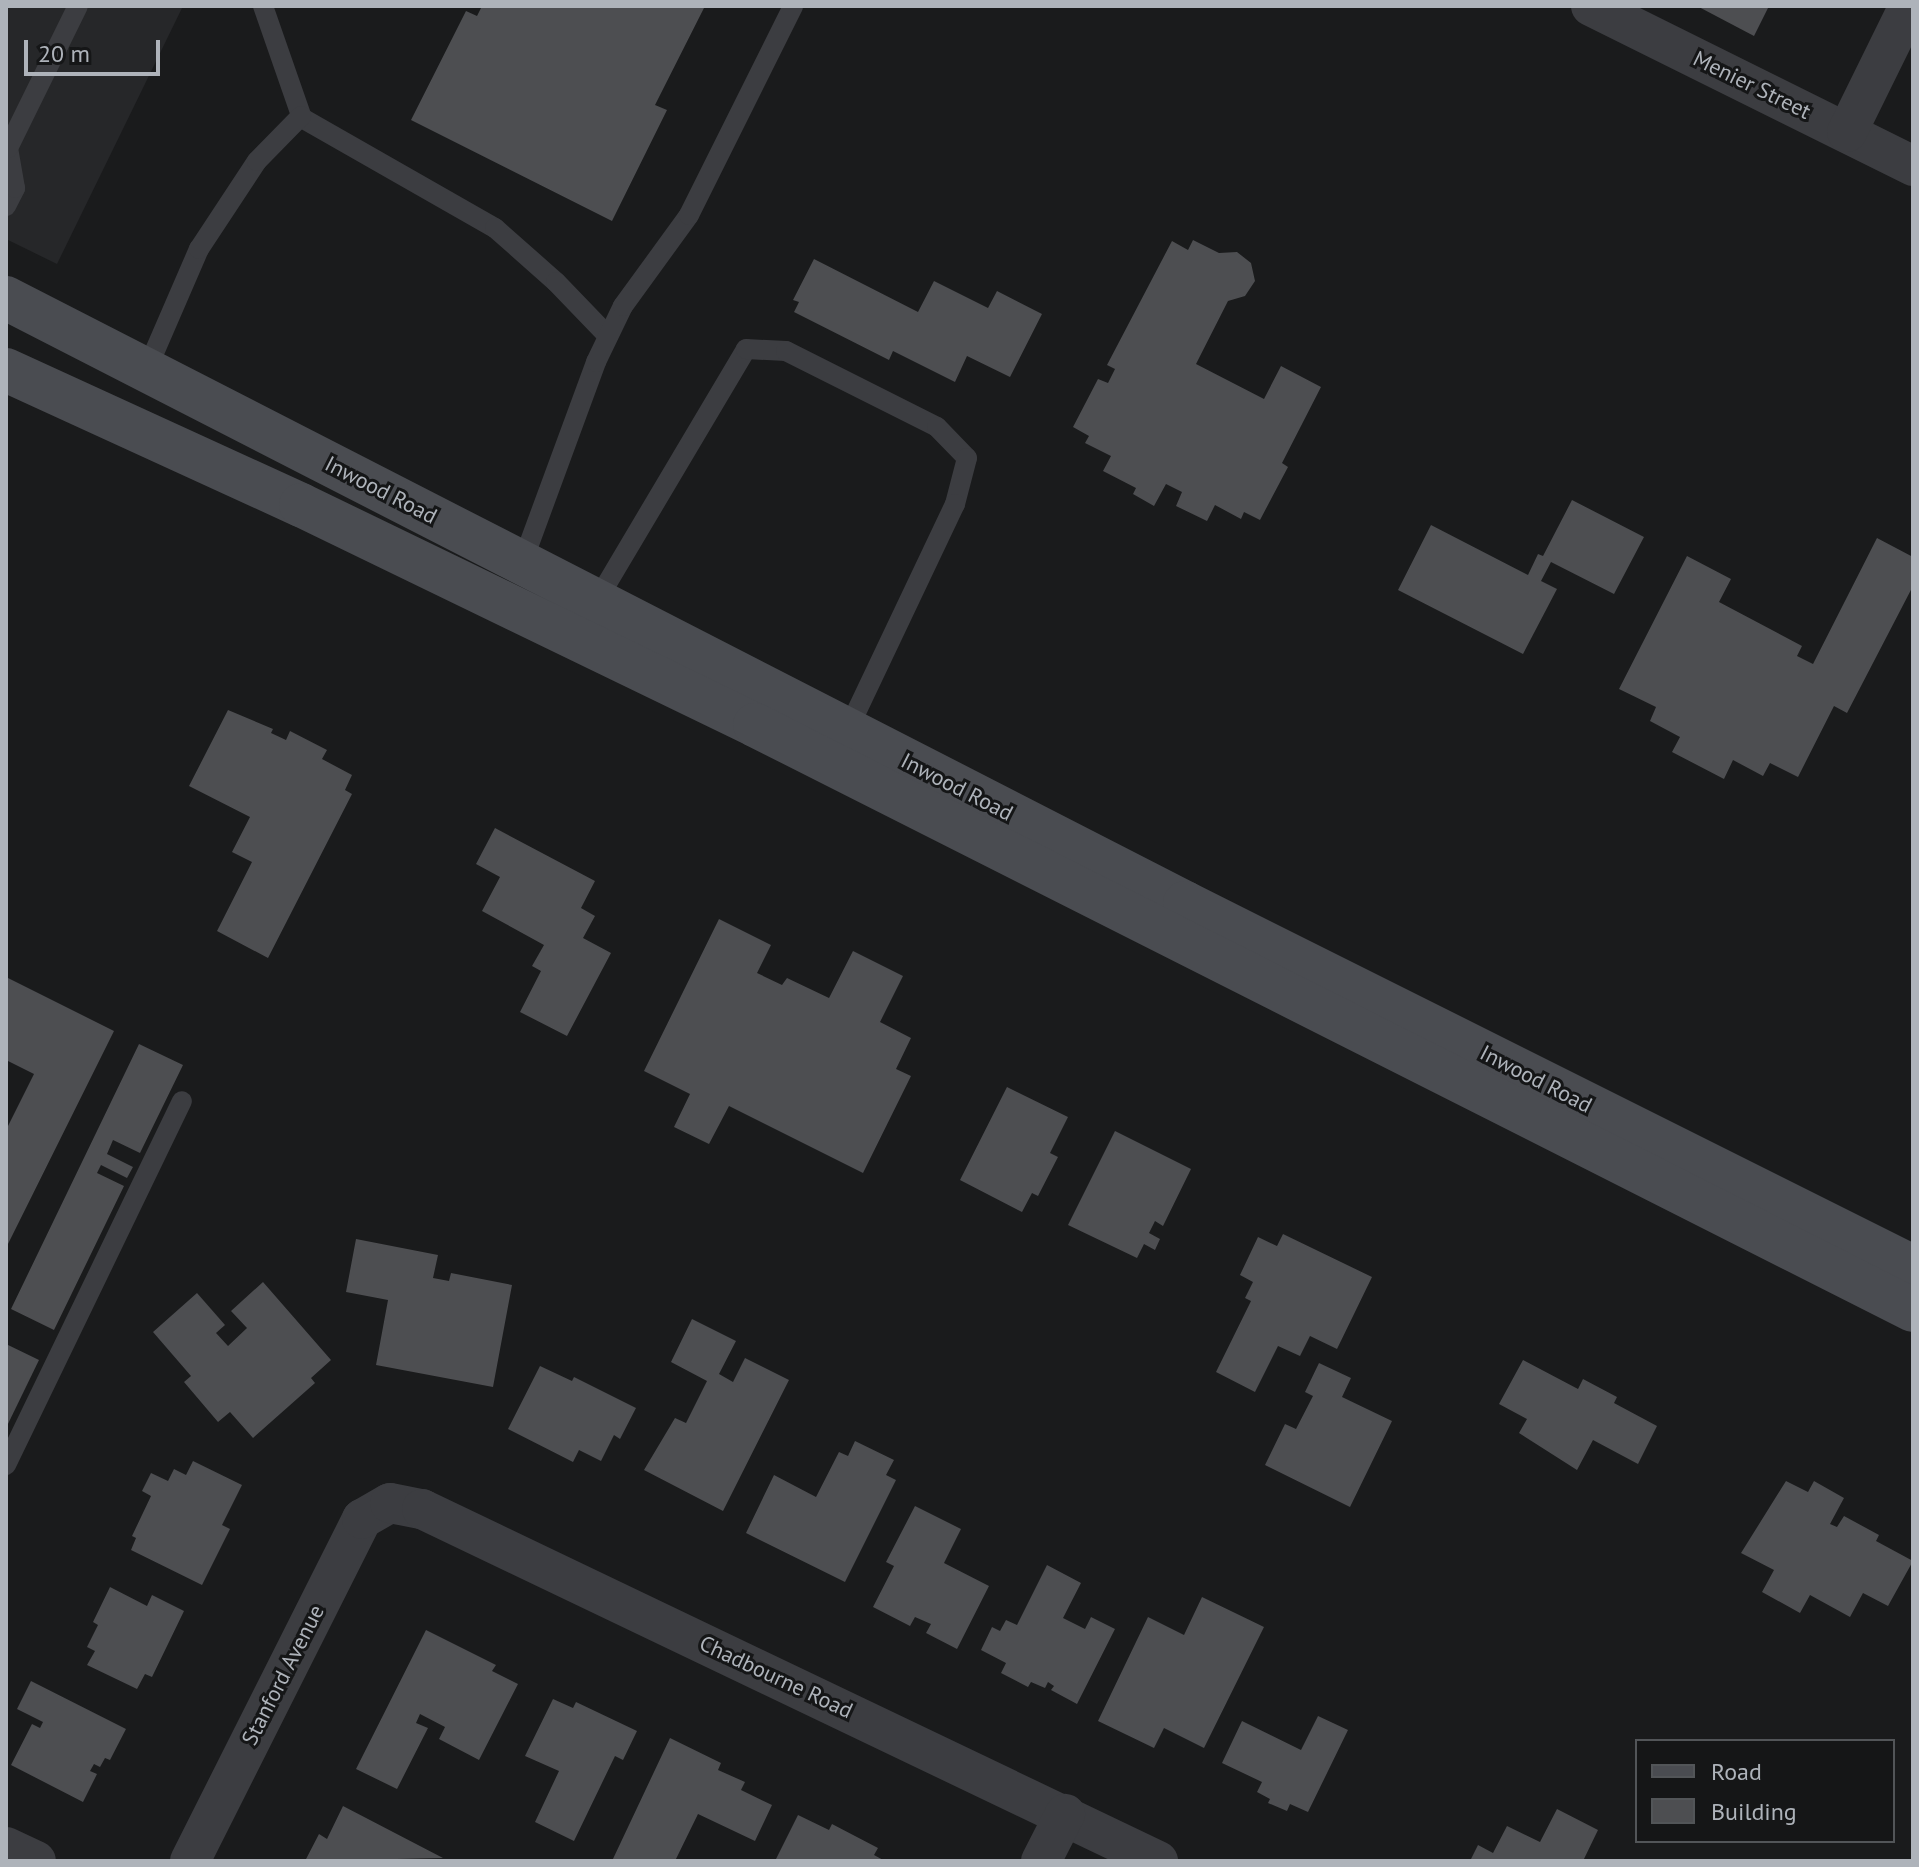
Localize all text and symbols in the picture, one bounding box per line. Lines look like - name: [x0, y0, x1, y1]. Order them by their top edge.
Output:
- scale bar: [28, 24, 164, 74]
- text: 20 m: [38, 38, 90, 69]
- street label: Menier Street: [1689, 45, 1815, 125]
- street label: Inwood Road: [321, 450, 441, 530]
- street label: Inwood Road: [897, 747, 1017, 827]
- street label: Inwood Road: [1476, 1039, 1596, 1119]
- street label: Stanford Avenue: [236, 1600, 330, 1750]
- street label: Chadbourne Road: [695, 1630, 857, 1724]
- legend: [1635, 1739, 1895, 1843]
- text: Road: [1711, 1756, 1762, 1787]
- text: Building: [1711, 1796, 1797, 1827]

